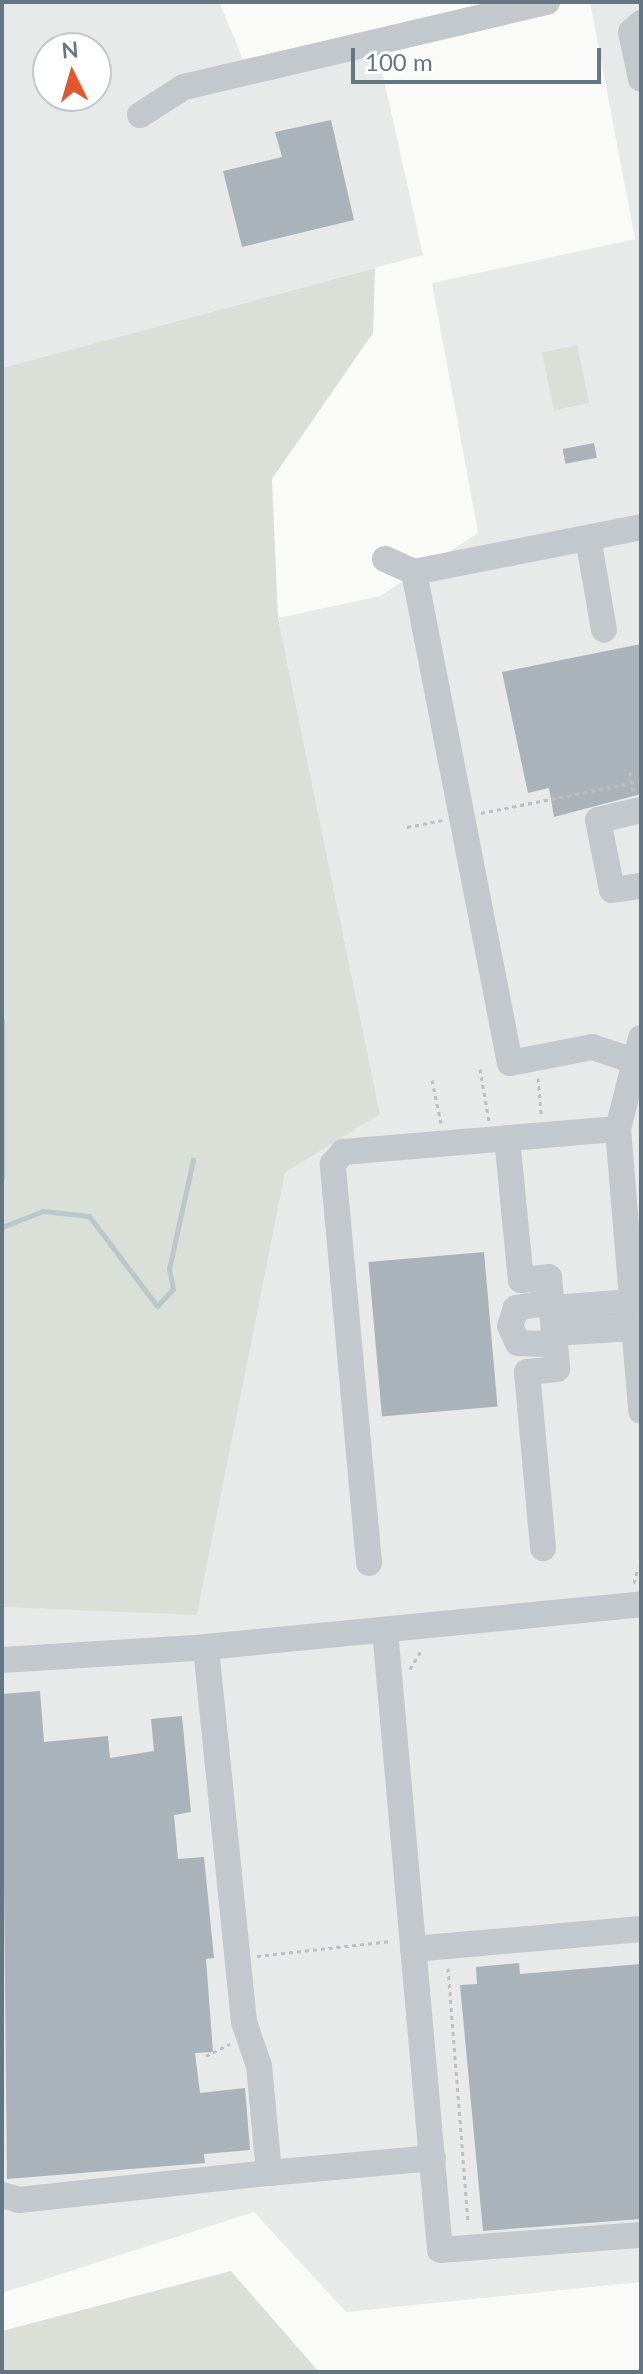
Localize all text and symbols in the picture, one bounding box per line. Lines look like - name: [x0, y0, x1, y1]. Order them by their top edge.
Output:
- north arrow: [32, 32, 112, 112]
- scale bar: [355, 32, 605, 82]
- text: N: [60, 35, 80, 64]
- text: 100 m: [365, 47, 433, 76]

